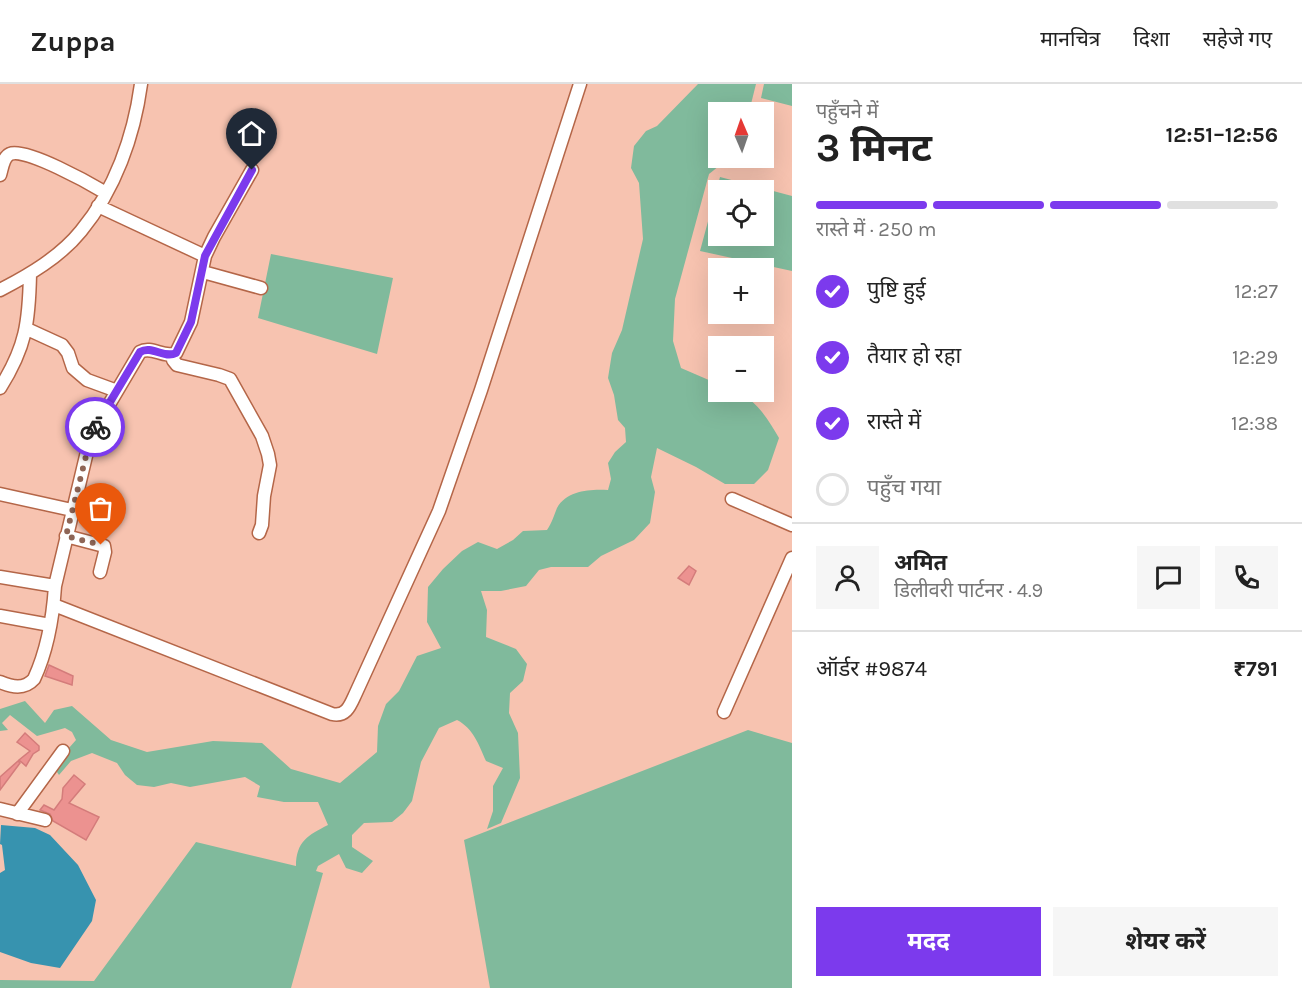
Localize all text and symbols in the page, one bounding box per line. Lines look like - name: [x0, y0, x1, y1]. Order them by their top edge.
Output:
- text: Zuppa: [30, 25, 116, 58]
- text: मानचित्र: [1040, 27, 1100, 51]
- text: दिशा: [1133, 27, 1170, 51]
- text: सहेजे गए: [1203, 27, 1272, 51]
- text: पहुँचने में: [816, 100, 879, 123]
- north arrow: [708, 102, 774, 168]
- map controls: [708, 102, 774, 402]
- pin: [226, 108, 277, 170]
- icon: home: [235, 117, 268, 150]
- text: 12:51–12:56: [1165, 122, 1278, 148]
- text: 3 मिनट: [816, 125, 932, 171]
- button: locate: [708, 180, 774, 246]
- text: रास्ते में · 250 m: [816, 218, 937, 241]
- button: +: [708, 258, 774, 324]
- icon: check: [816, 275, 849, 308]
- text: पुष्टि हुई: [867, 277, 926, 303]
- text: 12:27: [1234, 280, 1278, 303]
- button: −: [708, 336, 774, 402]
- icon: check: [816, 341, 849, 374]
- text: तैयार हो रहा: [867, 343, 961, 369]
- text: 12:29: [1232, 346, 1278, 369]
- courier: [65, 397, 125, 457]
- icon: check: [816, 407, 849, 440]
- text: रास्ते में: [867, 409, 921, 435]
- icon: bike: [79, 411, 112, 444]
- text: 12:38: [1231, 412, 1278, 435]
- text: पहुँच गया: [867, 475, 941, 501]
- pin: [75, 483, 126, 545]
- icon: bag: [84, 492, 117, 525]
- button: person: [816, 546, 879, 609]
- button: chat: [1137, 546, 1200, 609]
- button: phone: [1215, 546, 1278, 609]
- text: अमित: [894, 550, 947, 576]
- text: डिलीवरी पार्टनर · 4.9: [894, 579, 1043, 602]
- text: ऑर्डर #9874: [816, 656, 927, 682]
- text: ₹791: [1233, 656, 1278, 682]
- button: मदद: [816, 907, 1041, 976]
- button: शेयर करें: [1053, 907, 1278, 976]

